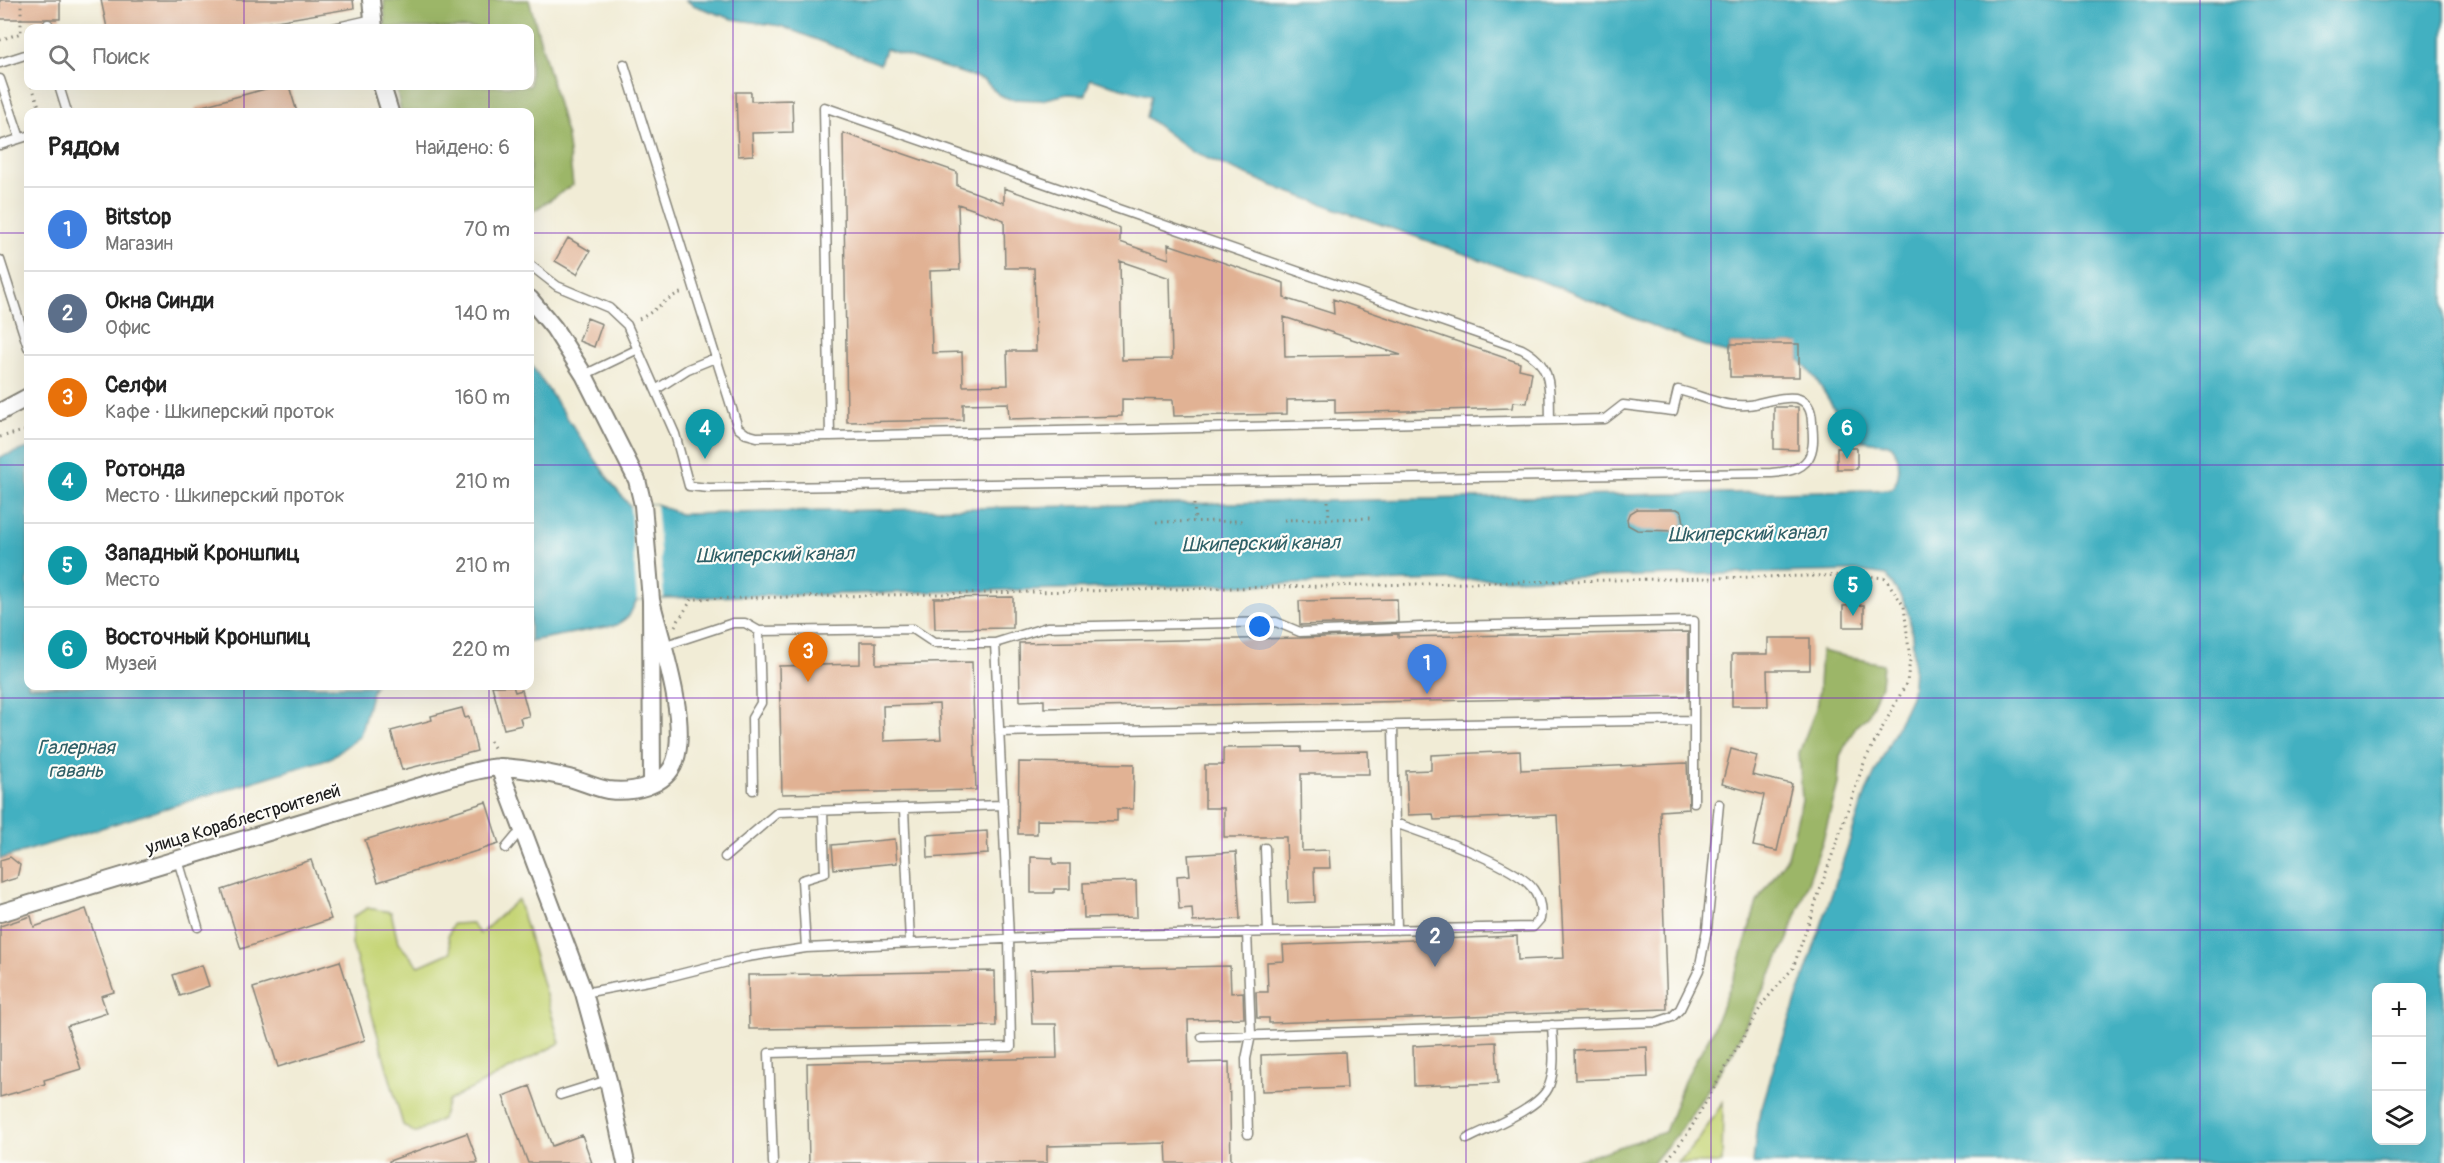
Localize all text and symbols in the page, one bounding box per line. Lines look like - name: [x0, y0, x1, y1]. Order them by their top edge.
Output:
- search box: [24, 24, 534, 90]
- icon: search: [45, 41, 78, 74]
- text: Поиск: [93, 43, 150, 71]
- text: Рядом: [48, 131, 120, 163]
- text: Найдено: 6: [415, 135, 510, 160]
- text: Bitstop: [105, 203, 171, 231]
- text: 1: [64, 217, 71, 242]
- text: 70 m: [464, 217, 510, 242]
- text: Магазин: [105, 231, 173, 256]
- text: Окна Синди: [105, 287, 214, 315]
- text: 2: [62, 301, 73, 326]
- text: 140 m: [455, 301, 510, 326]
- text: Офис: [105, 315, 151, 340]
- text: Селфи: [105, 371, 166, 399]
- text: 3: [62, 385, 73, 410]
- text: 160 m: [455, 385, 510, 410]
- text: Кафе · Шкиперский проток: [105, 399, 335, 424]
- pin: 4: [686, 410, 724, 459]
- pin: 6: [1828, 410, 1866, 459]
- text: Ротонда: [105, 455, 185, 483]
- text: 4: [62, 469, 73, 494]
- text: 210 m: [455, 469, 510, 494]
- text: Место · Шкиперский проток: [105, 483, 345, 508]
- water label: Шкиперский канал: [1668, 520, 1828, 547]
- water label: Шкиперский канал: [1182, 530, 1342, 557]
- text: Западный Кроншпиц: [105, 539, 300, 567]
- water label: Шкиперский канал: [696, 541, 856, 568]
- text: 5: [62, 553, 73, 578]
- text: 210 m: [455, 553, 510, 578]
- pin: 5: [1834, 566, 1872, 616]
- text: Место: [105, 567, 160, 592]
- your location: [1245, 612, 1274, 641]
- text: Восточный Кроншпиц: [105, 623, 311, 651]
- pin: 3: [788, 632, 828, 682]
- text: 6: [62, 637, 73, 662]
- text: 220 m: [452, 637, 510, 662]
- pin: 1: [1408, 644, 1446, 694]
- text: Музей: [105, 651, 157, 676]
- water label: Галерная гавань: [37, 735, 117, 783]
- street label: улица Кораблестроителей: [142, 779, 343, 860]
- pin: 2: [1416, 918, 1454, 967]
- map controls: [2372, 983, 2426, 1145]
- button: +: [2372, 983, 2426, 1037]
- button: −: [2372, 1037, 2426, 1091]
- button: layers: [2372, 1091, 2426, 1145]

